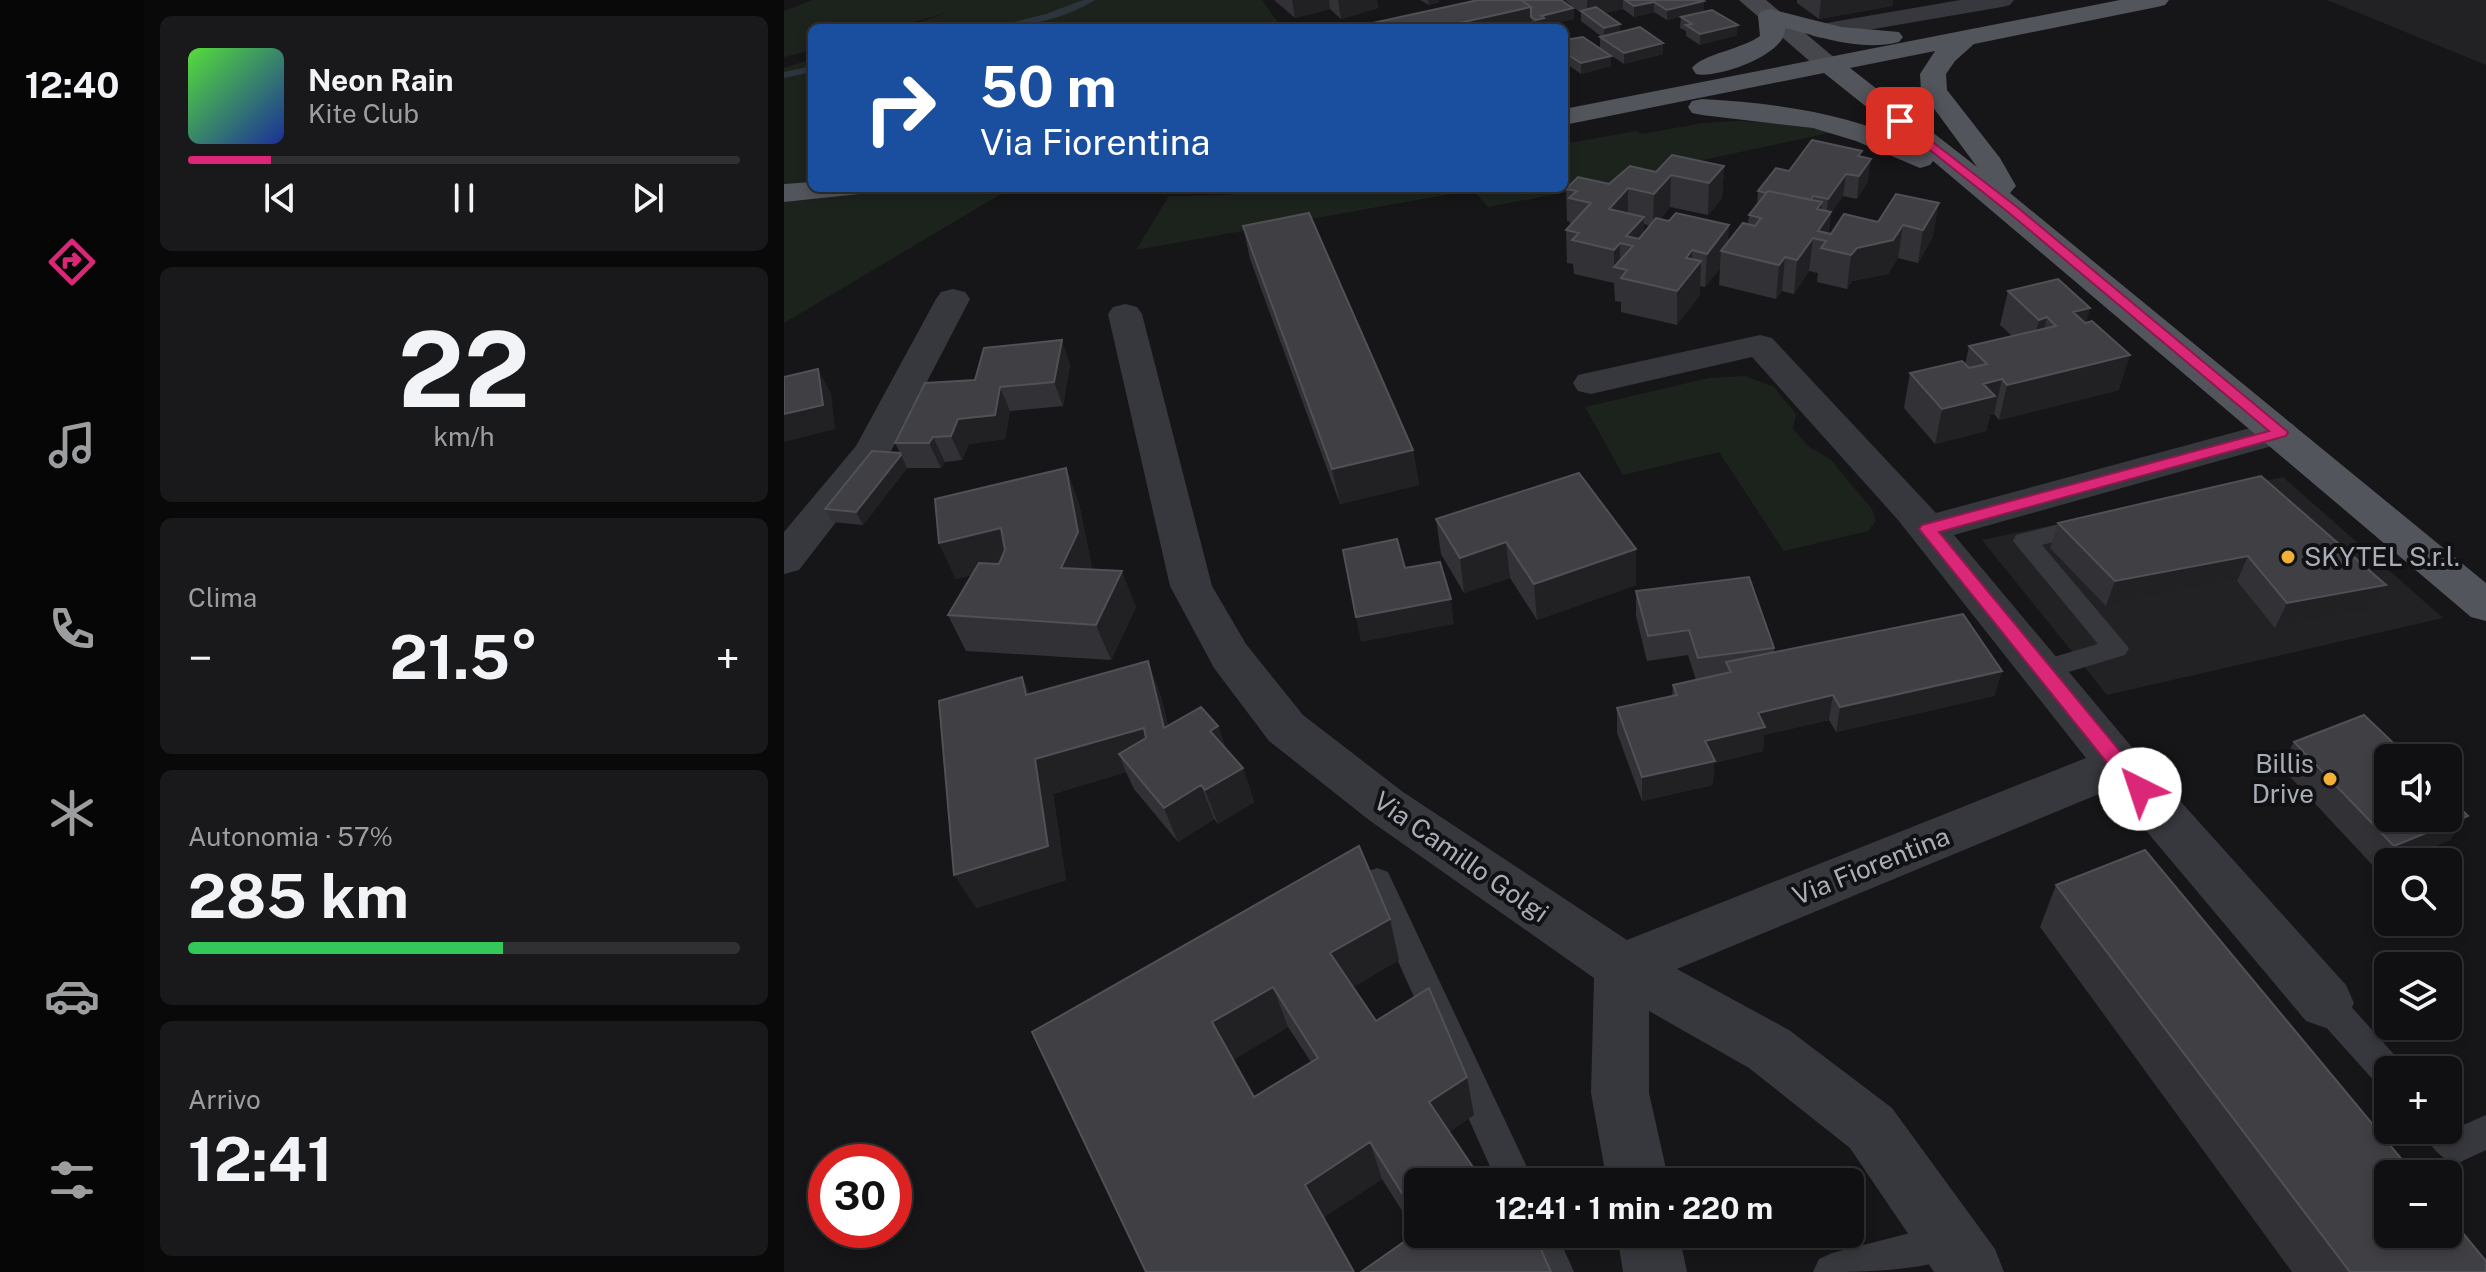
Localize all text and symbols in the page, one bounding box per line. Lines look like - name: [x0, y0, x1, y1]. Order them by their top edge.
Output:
- text: 50 m: [980, 54, 1117, 120]
- icon: right: [848, 56, 952, 160]
- text: Neon Rain: [308, 62, 454, 98]
- text: 12:40: [25, 64, 119, 106]
- pin: [1866, 87, 1934, 155]
- text: Kite Club: [308, 98, 419, 129]
- icon: arrive: [1878, 99, 1922, 143]
- text: Via Fiorentina: [980, 121, 1210, 163]
- icon: previous: [258, 176, 302, 220]
- icon: pause: [442, 176, 486, 220]
- icon: next: [626, 176, 670, 220]
- icon: directions: [44, 234, 100, 290]
- text: 22: [398, 308, 530, 430]
- icon: music: [44, 417, 100, 473]
- text: km/h: [433, 421, 495, 452]
- place label: SKYTEL S.r.l.: [2304, 541, 2460, 572]
- marker: SKYTEL S.r.l.: [2279, 548, 2297, 566]
- text: Clima: [188, 582, 257, 613]
- icon: phone: [44, 601, 100, 657]
- text: 21.5°: [390, 622, 538, 693]
- text: −: [188, 632, 212, 684]
- text: +: [716, 632, 740, 684]
- map controls: [2374, 744, 2462, 1248]
- button: sound: [2374, 744, 2462, 832]
- position arrow: [2098, 747, 2182, 831]
- place label: Billis Drive: [2252, 748, 2314, 809]
- marker: Billis Drive: [2321, 770, 2339, 788]
- icon: climate: [44, 785, 100, 841]
- street label: Via Camillo Golgi: [1368, 785, 1555, 928]
- street label: Via Fiorentina: [1788, 820, 1954, 911]
- text: Autonomia · 57%: [188, 821, 393, 852]
- button: search: [2374, 848, 2462, 936]
- text: 285 km: [188, 861, 409, 932]
- button: layers: [2374, 952, 2462, 1040]
- icon: car: [44, 968, 100, 1024]
- button: +: [2374, 1056, 2462, 1144]
- text: Arrivo: [188, 1084, 261, 1115]
- text: 12:41: [188, 1124, 333, 1195]
- speed limit sign: 30: [808, 1144, 912, 1248]
- icon: filters: [44, 1152, 100, 1208]
- button: −: [2374, 1160, 2462, 1248]
- text: 12:41 · 1 min · 220 m: [1495, 1190, 1773, 1226]

